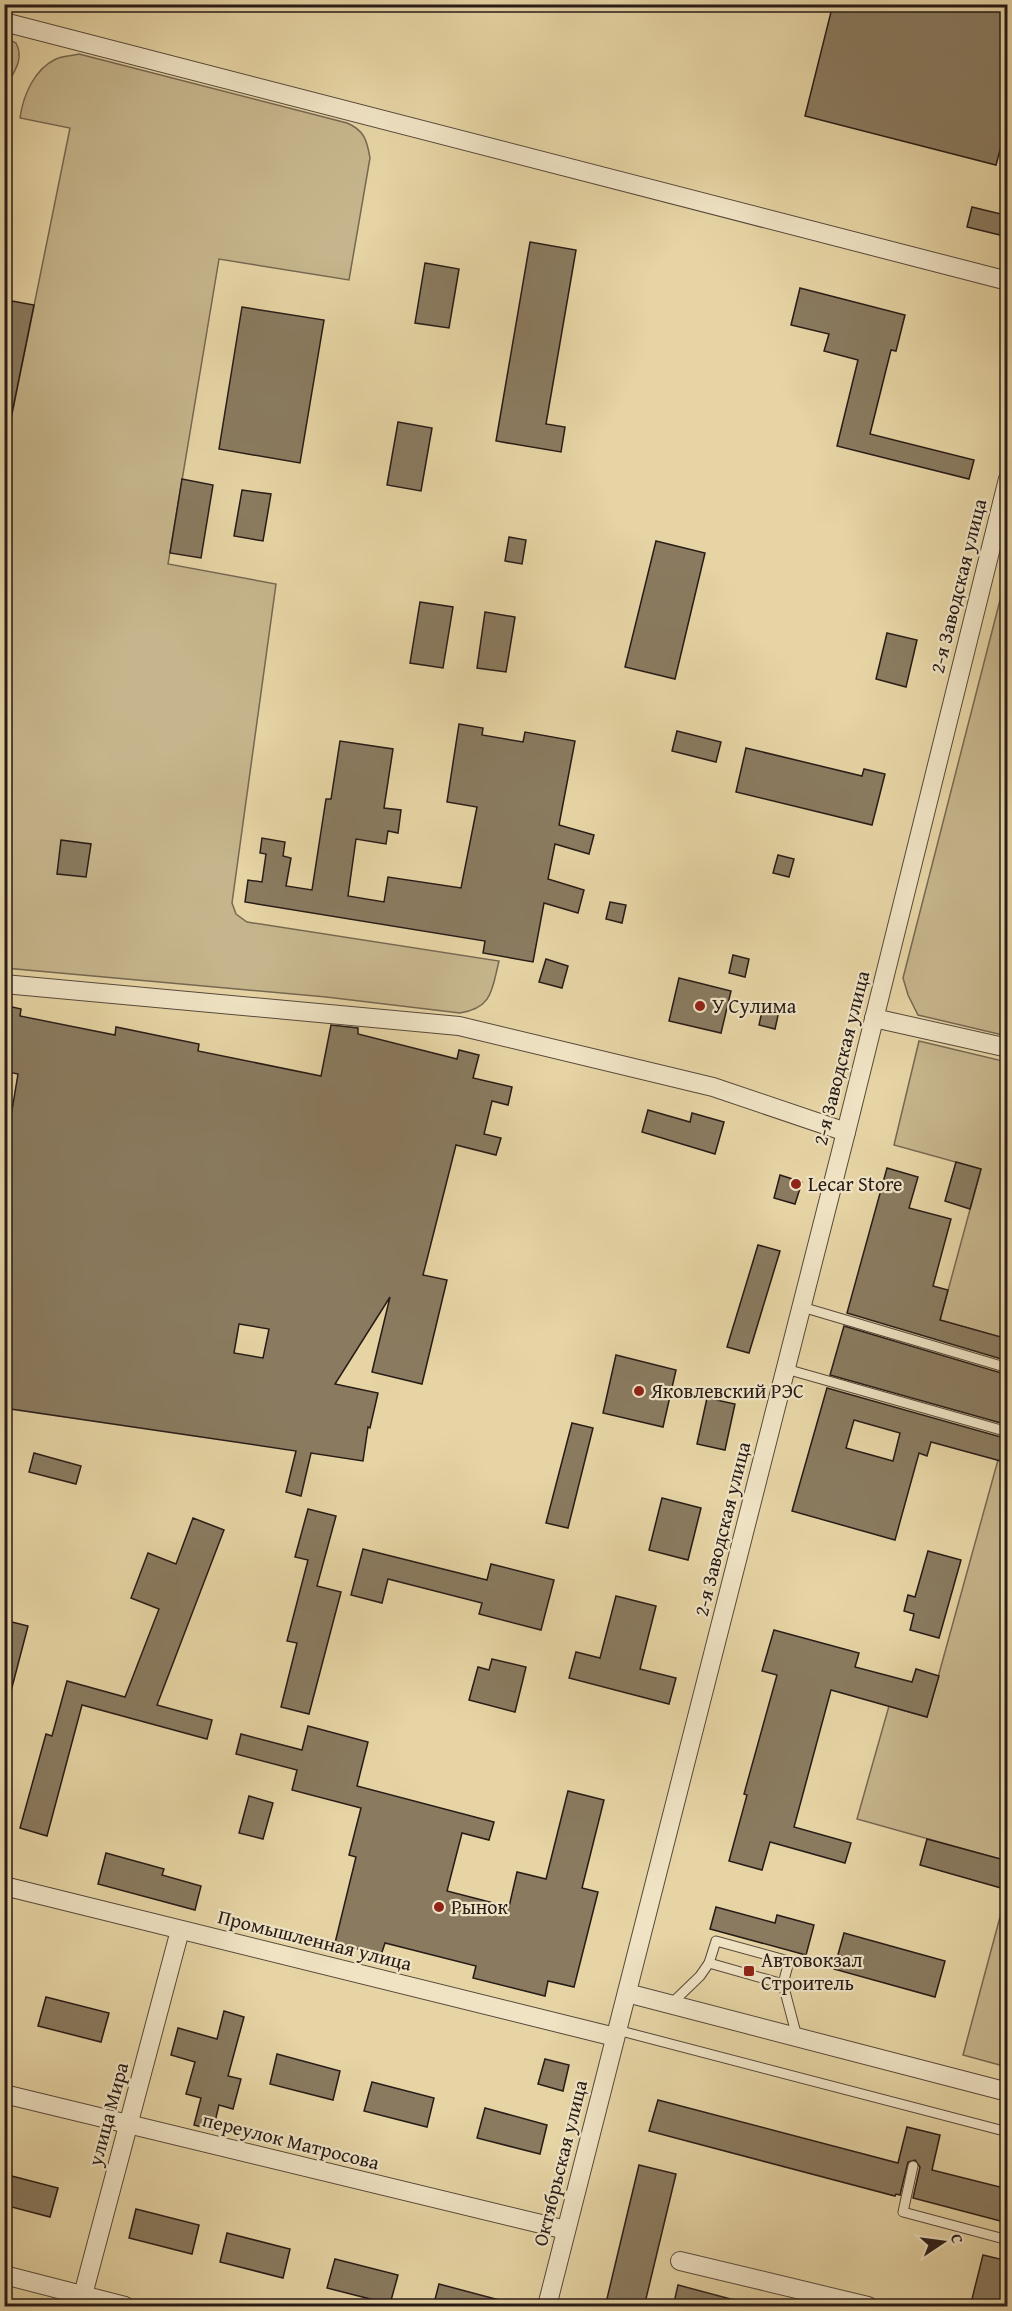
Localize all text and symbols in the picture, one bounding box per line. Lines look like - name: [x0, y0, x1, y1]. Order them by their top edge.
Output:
- street label: 2-я Заводская улица: [922, 495, 993, 676]
- street label: 2-я Заводская улица: [805, 967, 876, 1148]
- place label: У Сулима: [712, 991, 797, 1020]
- marker: У Сулима: [693, 999, 707, 1013]
- place label: Lecar Store: [808, 1169, 902, 1198]
- marker: Lecar Store: [789, 1177, 803, 1191]
- place label: Яковлевский РЭС: [650, 1376, 804, 1405]
- marker: Яковлевский РЭС: [632, 1384, 646, 1398]
- street label: 2-я Заводская улица: [686, 1438, 757, 1619]
- place label: Рынок: [451, 1892, 509, 1921]
- marker: Рынок: [432, 1900, 446, 1914]
- street label: Промышленная улица: [215, 1901, 416, 1978]
- place label: Автовокзал Строитель: [761, 1945, 862, 1997]
- marker: Автовокзал Строитель: [742, 1964, 756, 1978]
- street label: улица Мира: [79, 2058, 135, 2170]
- street label: Октябрьская улица: [525, 2076, 594, 2249]
- street label: переулок Матросова: [200, 2105, 383, 2177]
- north arrow: [913, 2212, 973, 2272]
- text: С: [945, 2232, 970, 2246]

